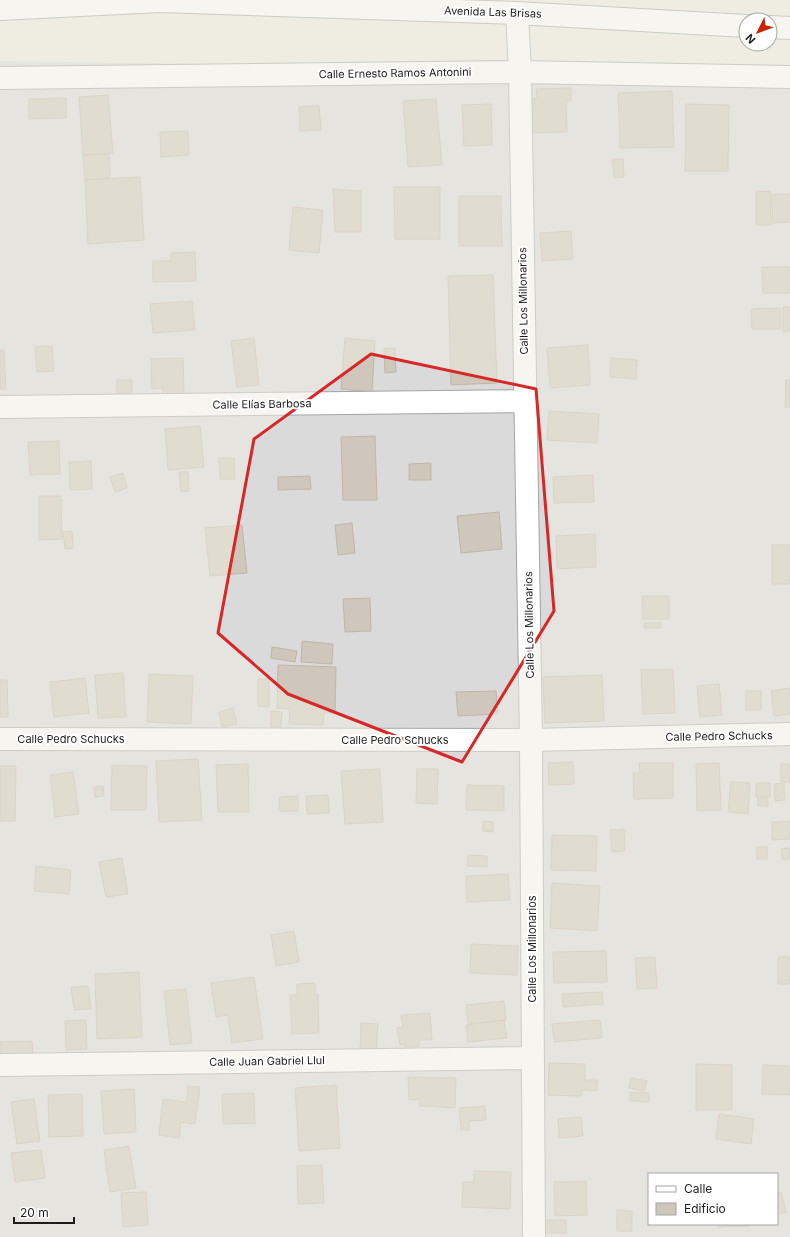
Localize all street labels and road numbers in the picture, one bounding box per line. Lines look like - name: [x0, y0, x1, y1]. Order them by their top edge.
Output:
- street label: Avenida Las Brisas: [444, 3, 542, 21]
- street label: Calle Ernesto Ramos Antonini: [319, 65, 471, 81]
- street label: Calle Los Millonarios: [515, 247, 531, 355]
- street label: Calle Elías Barbosa: [212, 396, 312, 412]
- street label: Calle Los Millonarios: [521, 571, 537, 679]
- street label: Calle Pedro Schucks: [665, 728, 773, 744]
- street label: Calle Pedro Schucks: [17, 732, 125, 746]
- street label: Calle Pedro Schucks: [341, 733, 449, 747]
- street label: Calle Los Millonarios: [525, 895, 539, 1003]
- street label: Calle Juan Gabriel Llul: [209, 1053, 325, 1069]

